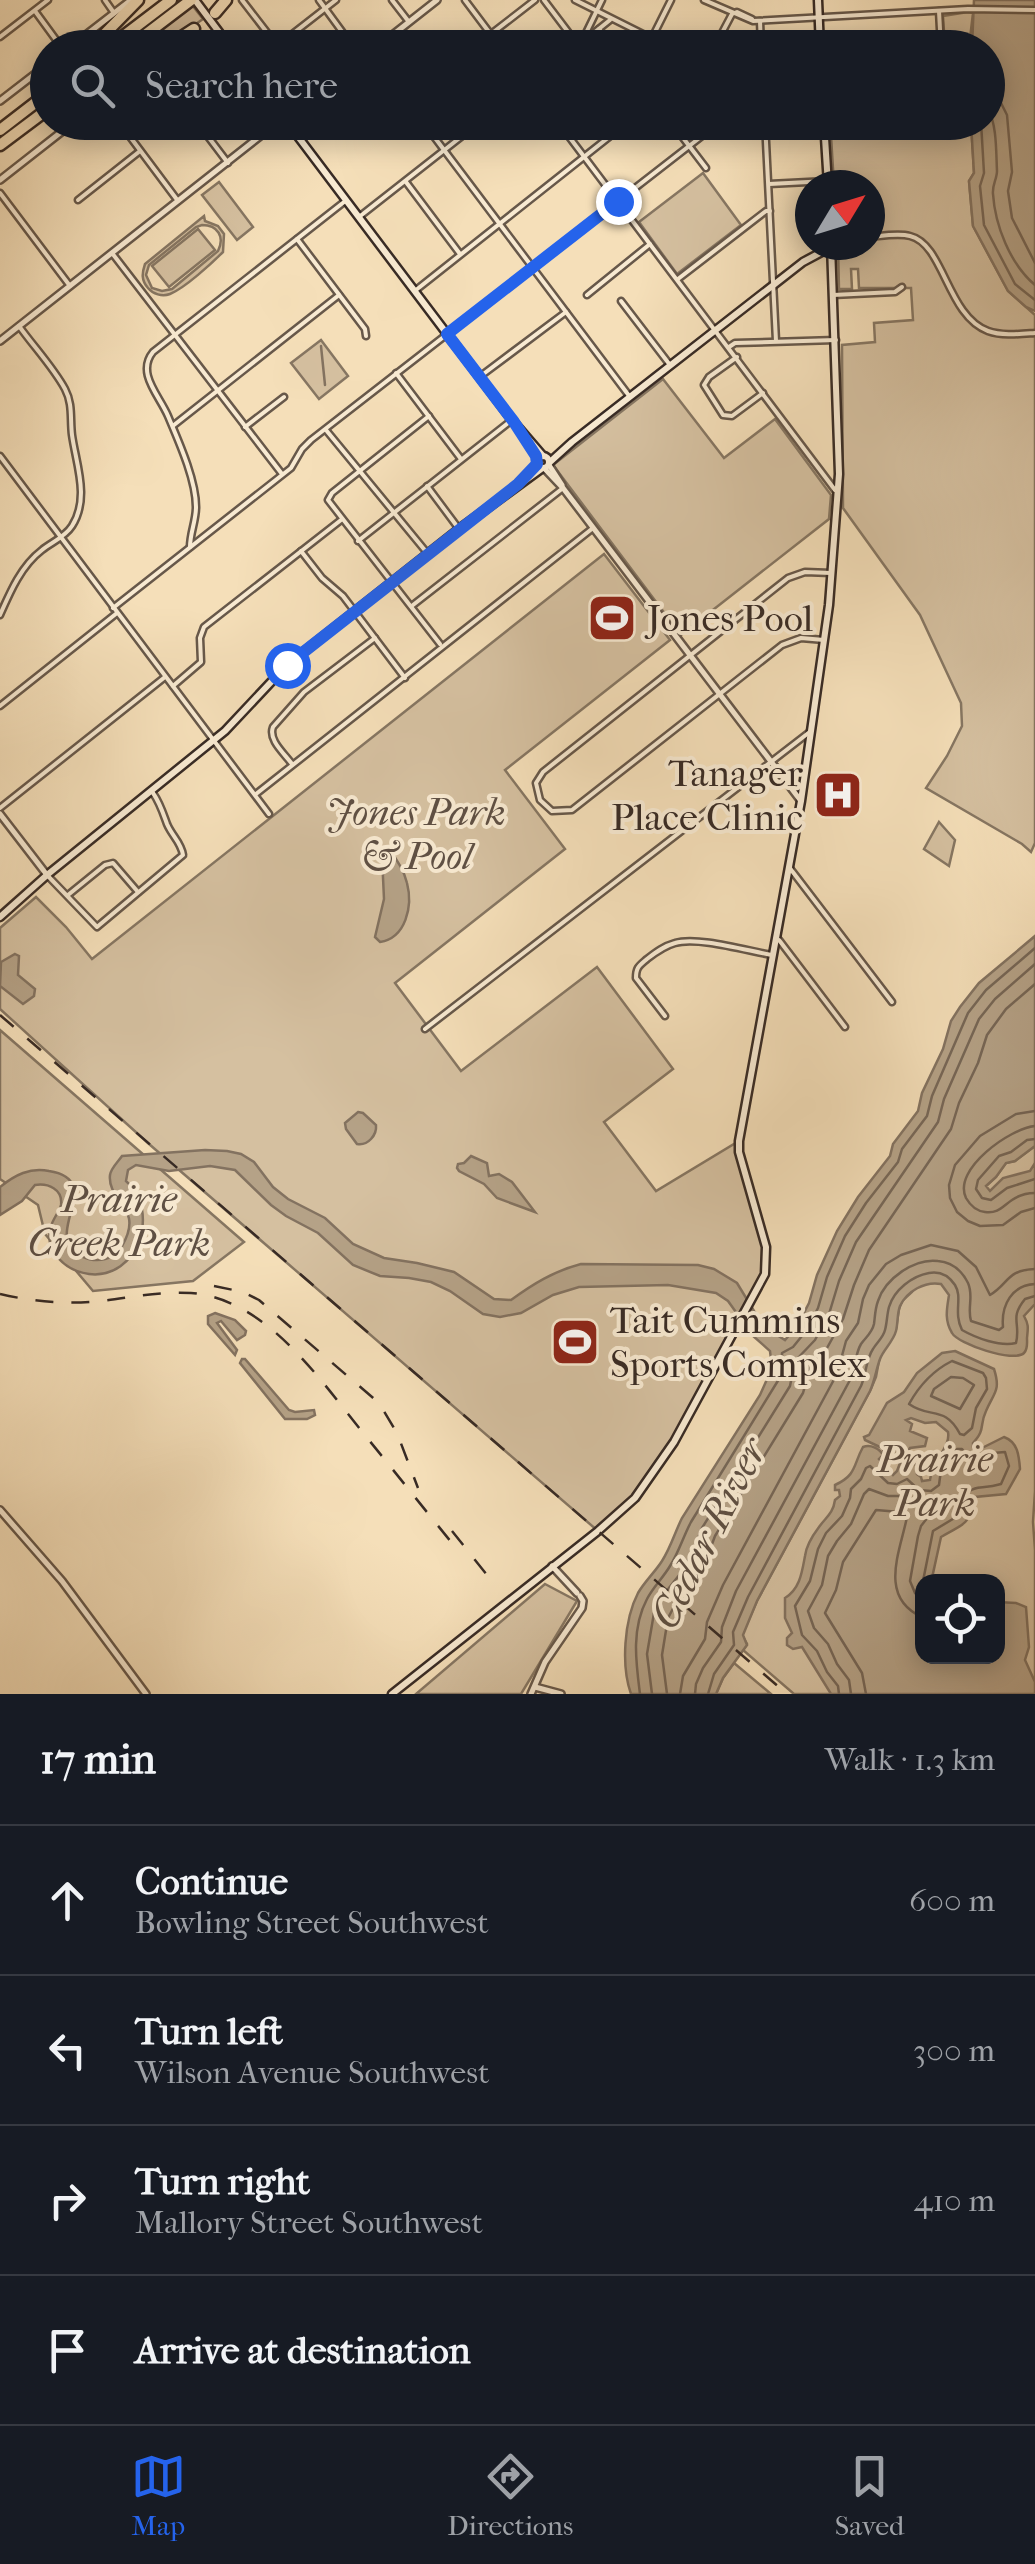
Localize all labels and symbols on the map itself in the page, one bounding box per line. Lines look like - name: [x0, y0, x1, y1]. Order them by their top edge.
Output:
- north arrow: [795, 170, 885, 260]
- route end: [596, 179, 642, 225]
- sports icon: Jones Pool: [586, 592, 638, 644]
- place label: Jones Pool: [644, 596, 813, 641]
- route start: [265, 643, 311, 689]
- place label: Tanager Place Clinic: [611, 751, 804, 840]
- hospital icon: Tanager Place Clinic: [812, 769, 864, 821]
- park label: Jones Park & Pool: [326, 790, 506, 879]
- park label: Prairie Creek Park: [28, 1177, 210, 1266]
- place label: Tait Cummins Sports Complex: [610, 1298, 867, 1387]
- sports icon: Tait Cummins Sports Complex: [549, 1316, 601, 1368]
- water label: Cedar River: [641, 1428, 778, 1636]
- park label: Prairie Park: [875, 1437, 994, 1526]

